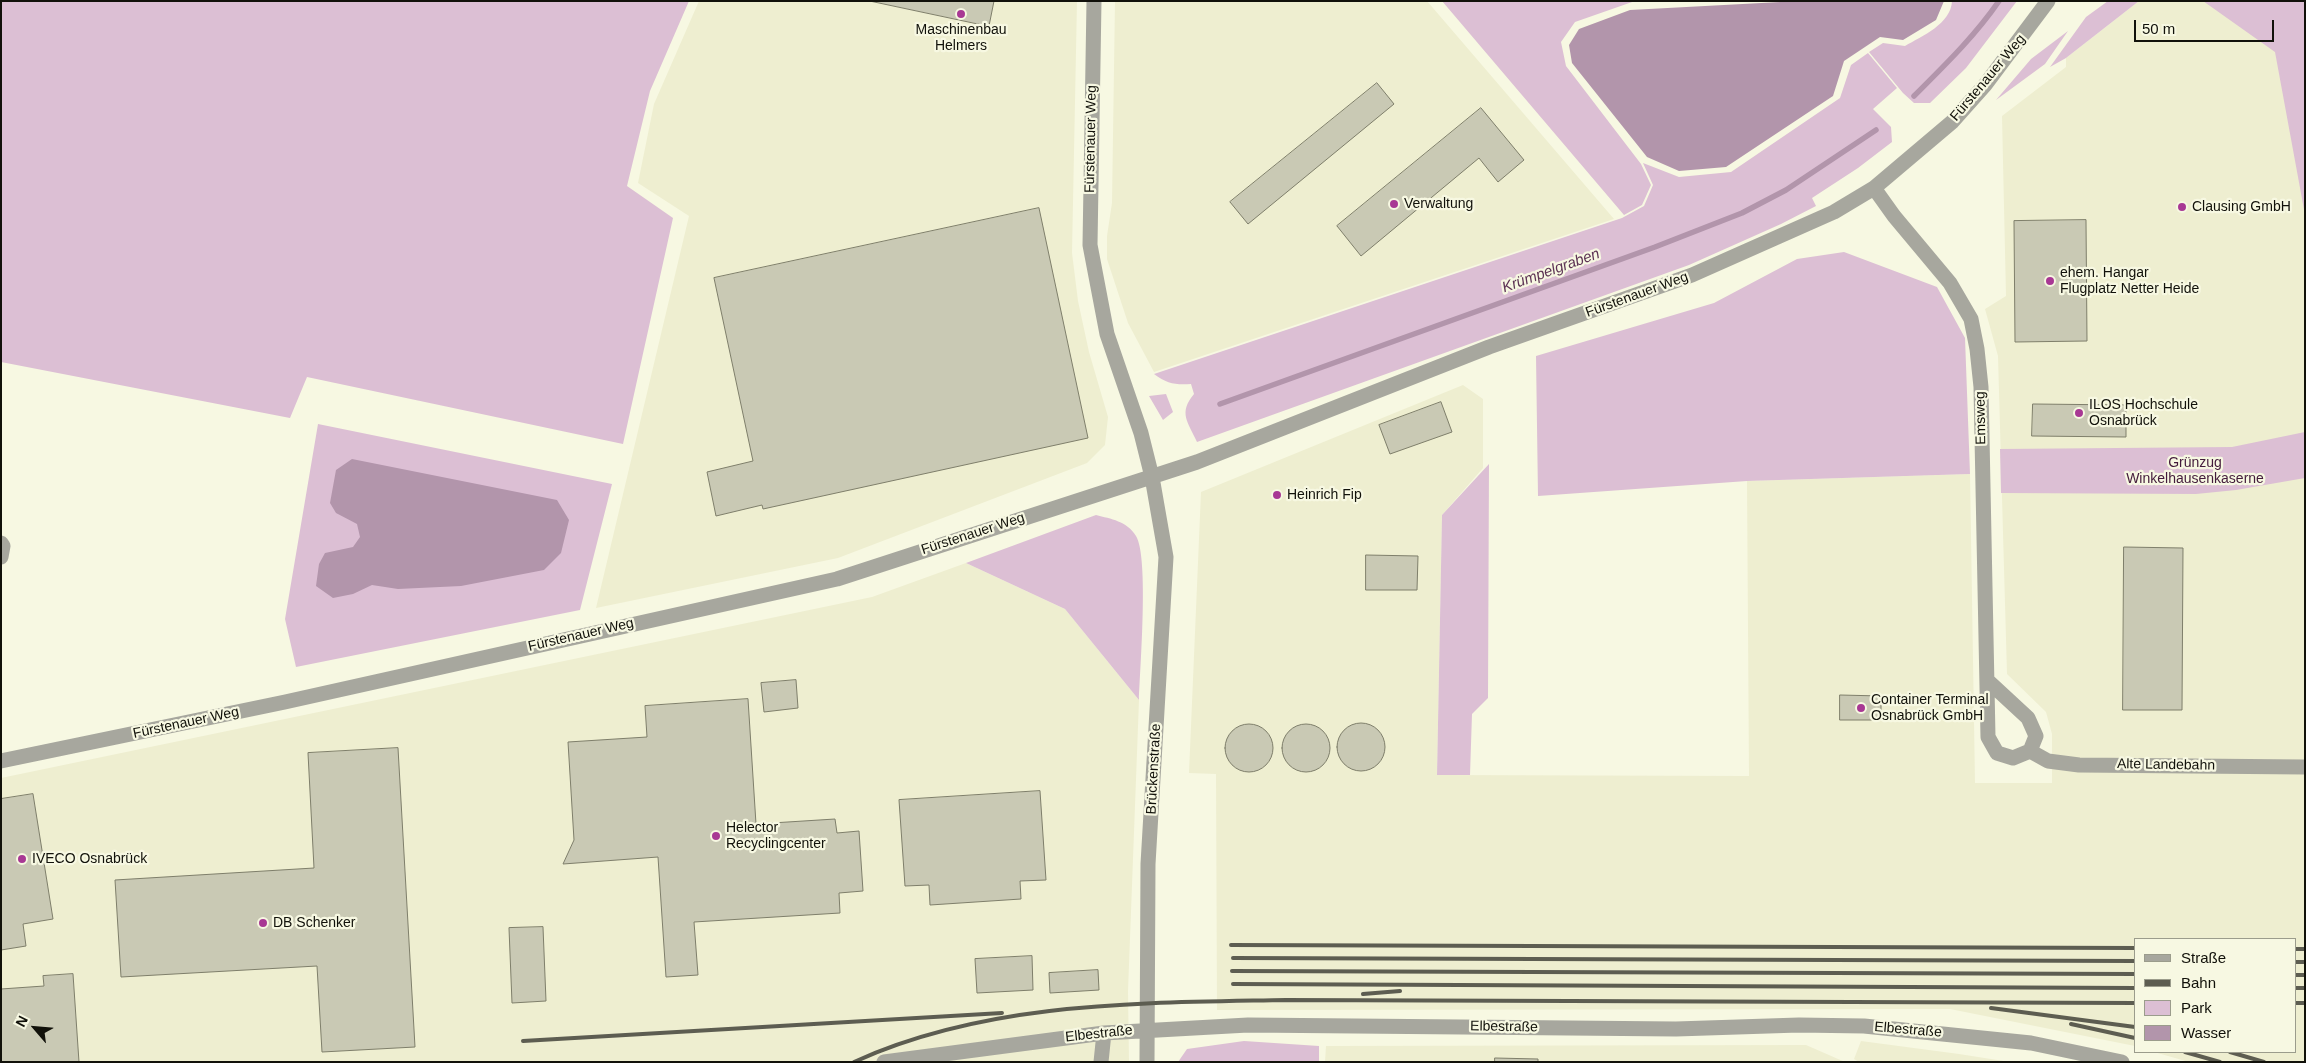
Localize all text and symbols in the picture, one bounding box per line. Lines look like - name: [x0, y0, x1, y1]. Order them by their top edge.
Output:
- marker: Maschinenbau Helmers: [955, 8, 967, 20]
- scale bar: [2136, 10, 2276, 42]
- text: 50 m: [2142, 20, 2175, 37]
- place label: Maschinenbau Helmers: [915, 22, 1007, 54]
- street label: Fürstenauer Weg: [1947, 31, 2029, 125]
- street label: Fürstenauer Weg: [1082, 85, 1100, 193]
- place label: Verwaltung: [1404, 196, 1473, 212]
- marker: Verwaltung: [1388, 198, 1400, 210]
- place label: Clausing GmbH: [2192, 199, 2291, 215]
- marker: Clausing GmbH: [2176, 201, 2188, 213]
- water label: Krümpelgraben: [1500, 245, 1602, 297]
- place label: ehem. Hangar Flugplatz Netter Heide: [2060, 265, 2199, 298]
- street label: Fürstenauer Weg: [1583, 269, 1691, 321]
- marker: ehem. Hangar Flugplatz Netter Heide: [2044, 275, 2056, 287]
- street label: Emsweg: [1972, 391, 1990, 445]
- place label: ILOS Hochschule Osnabrück: [2089, 397, 2198, 430]
- marker: ILOS Hochschule Osnabrück: [2073, 407, 2085, 419]
- park label: Grünzug Winkelhausenkaserne: [2126, 455, 2264, 488]
- place label: Heinrich Fip: [1287, 487, 1362, 503]
- marker: Heinrich Fip: [1271, 489, 1283, 501]
- street label: Fürstenauer Weg: [919, 509, 1027, 559]
- street label: Fürstenauer Weg: [527, 615, 635, 655]
- place label: Container Terminal Osnabrück GmbH: [1871, 692, 1988, 724]
- marker: Container Terminal Osnabrück GmbH: [1855, 702, 1867, 714]
- street label: Fürstenauer Weg: [131, 704, 241, 742]
- street label: Brückenstraße: [1143, 723, 1165, 815]
- street label: Alte Landebahn: [2117, 756, 2215, 774]
- place label: Helector Recyclingcenter: [726, 820, 826, 852]
- marker: Helector Recyclingcenter: [710, 830, 722, 842]
- place label: IVECO Osnabrück: [32, 851, 147, 867]
- marker: IVECO Osnabrück: [16, 853, 28, 865]
- place label: DB Schenker: [273, 915, 355, 931]
- marker: DB Schenker: [257, 917, 269, 929]
- legend: [2134, 938, 2296, 1053]
- text: Straße: [2181, 949, 2226, 966]
- text: Bahn: [2181, 974, 2216, 991]
- text: Park: [2181, 999, 2212, 1016]
- north arrow: [10, 1003, 60, 1053]
- text: N: [12, 1013, 31, 1029]
- street label: Elbestraße: [1470, 1018, 1538, 1036]
- street label: Elbestraße: [1874, 1019, 1942, 1041]
- street label: Elbestraße: [1064, 1022, 1134, 1046]
- text: Wasser: [2181, 1024, 2231, 1041]

